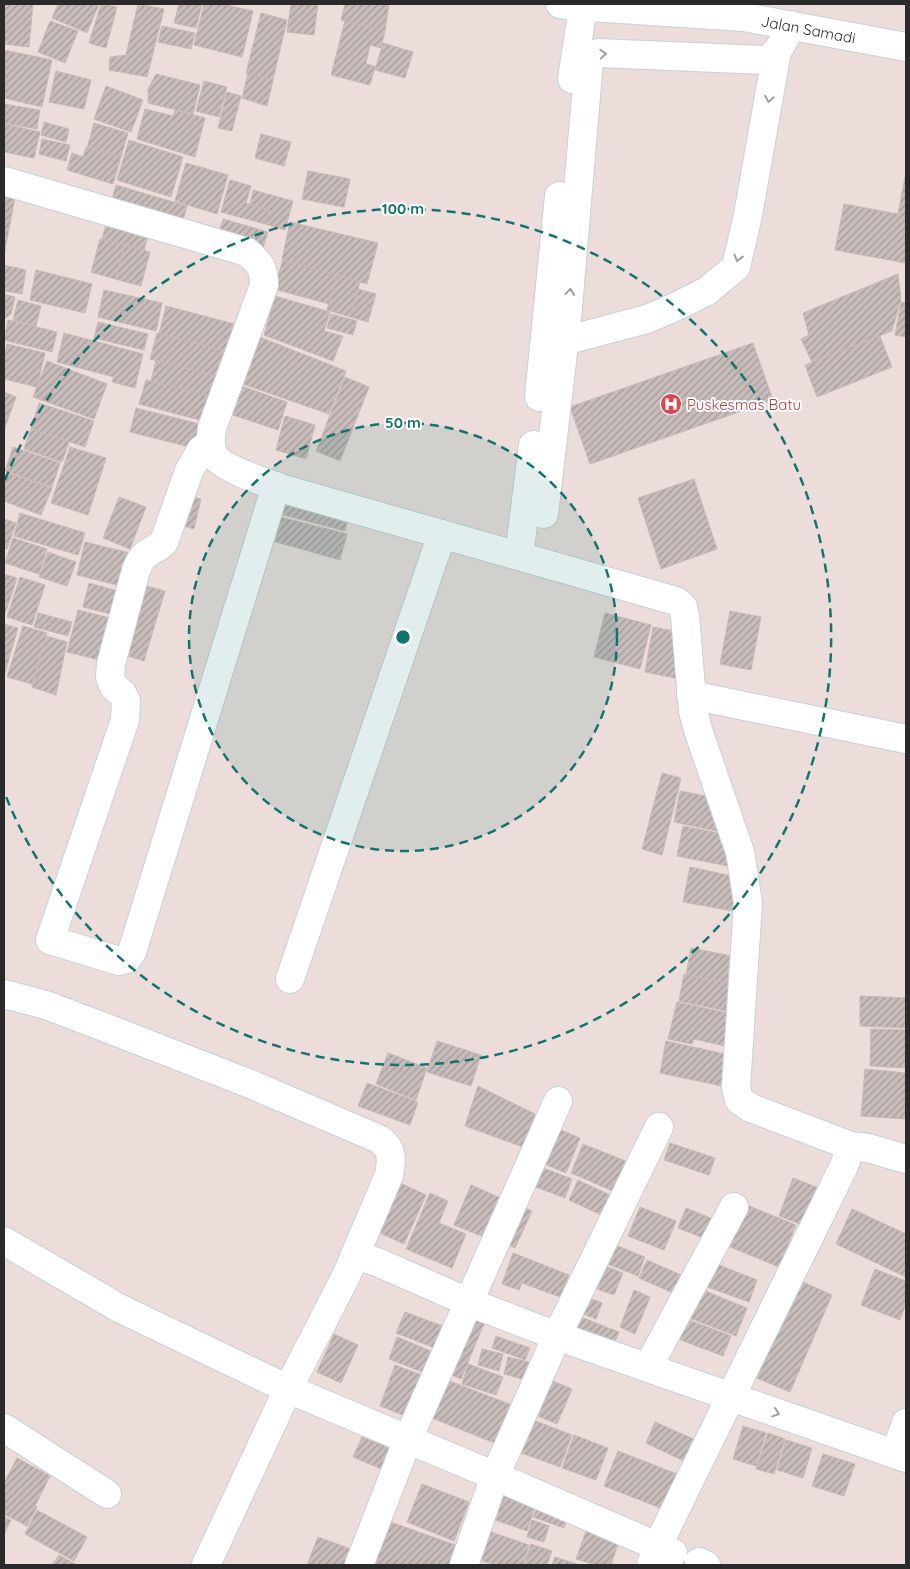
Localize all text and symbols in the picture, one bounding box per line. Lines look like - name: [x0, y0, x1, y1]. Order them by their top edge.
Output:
- street label: Jalan Samadi: [760, 11, 857, 47]
- one-way arrow: [600, 49, 608, 59]
- one-way arrow: [764, 95, 774, 103]
- text: 100 m: [382, 199, 424, 218]
- one-way arrow: [733, 254, 744, 263]
- one-way arrow: [564, 288, 575, 296]
- hospital icon: Puskesmas Batu: [659, 392, 683, 416]
- place label: Puskesmas Batu: [687, 395, 801, 414]
- text: 50 m: [385, 413, 421, 432]
- centre of rings: [394, 628, 412, 646]
- one-way arrow: [772, 1407, 780, 1417]

